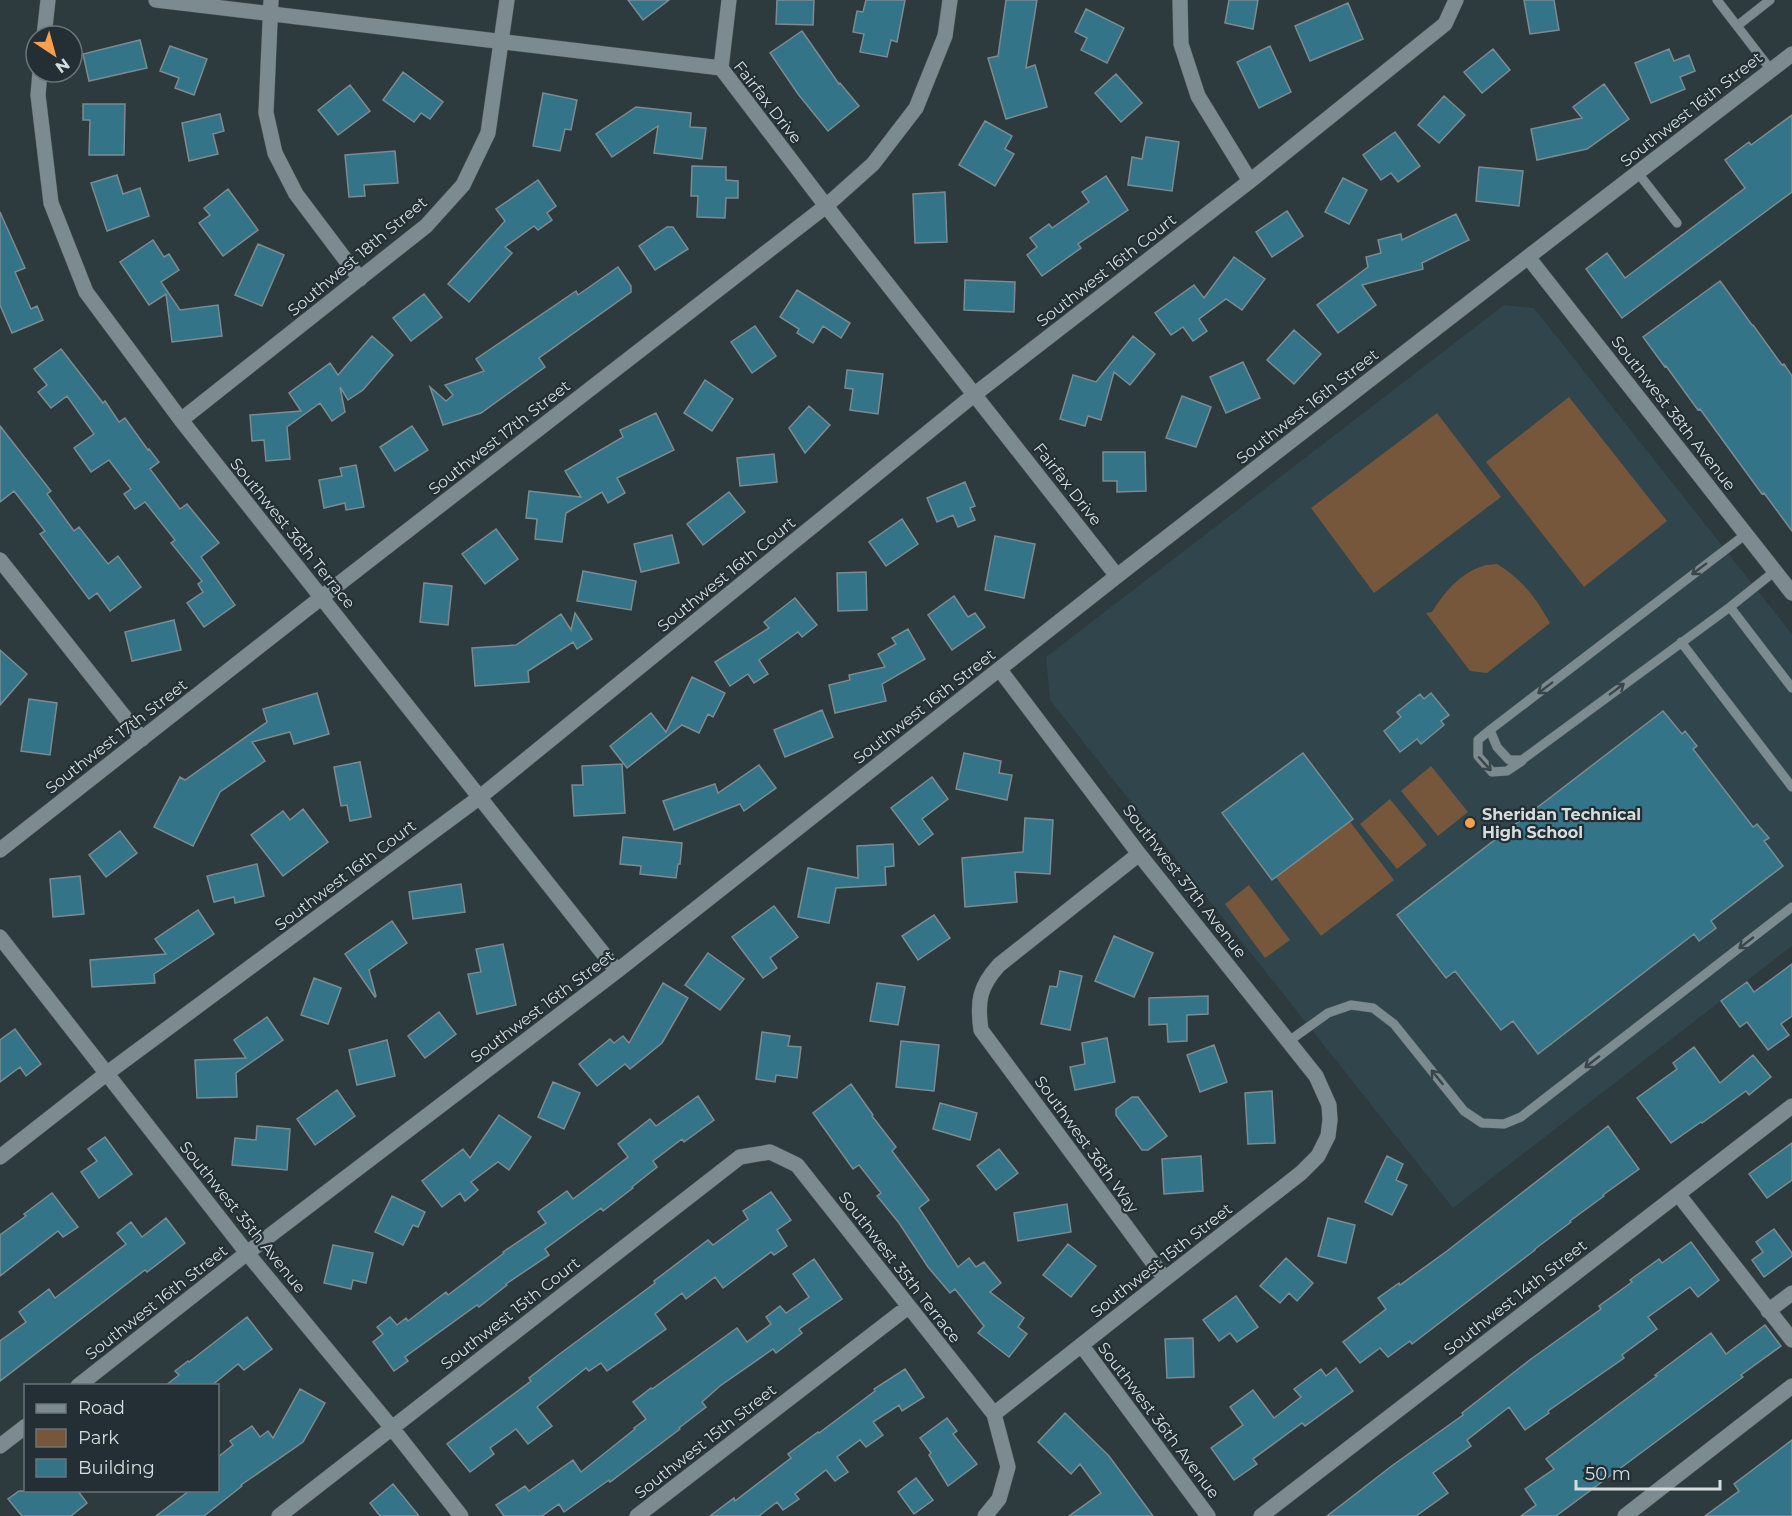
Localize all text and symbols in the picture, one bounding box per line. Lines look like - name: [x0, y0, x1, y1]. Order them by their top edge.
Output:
- north arrow: [24, 24, 84, 84]
- street label: Southwest 16th Street: [1616, 48, 1767, 171]
- text: N: [52, 54, 73, 77]
- street label: Fairfax Drive: [730, 57, 806, 147]
- street label: Southwest 18th Street: [284, 192, 431, 320]
- street label: Southwest 16th Court: [1033, 210, 1180, 331]
- street label: Southwest 38th Avenue: [1607, 332, 1740, 494]
- street label: Southwest 16th Street: [1232, 345, 1383, 468]
- street label: Southwest 17th Street: [425, 376, 574, 499]
- street label: Fairfax Drive: [1030, 439, 1106, 529]
- street label: Southwest 36th Terrace: [226, 454, 359, 612]
- street label: Southwest 16th Court: [654, 513, 799, 636]
- one-way arrow: [1692, 563, 1708, 576]
- street label: Southwest 16th Street: [849, 645, 1000, 768]
- street label: Southwest 17th Street: [42, 675, 191, 798]
- one-way arrow: [1537, 682, 1553, 694]
- one-way arrow: [1609, 683, 1625, 696]
- one-way arrow: [1478, 757, 1492, 772]
- street label: Southwest 37th Avenue: [1119, 801, 1250, 962]
- place label: Sheridan Technical High School: [1482, 805, 1641, 842]
- street label: Southwest 16th Court: [271, 816, 420, 935]
- marker: Sheridan Technical High School: [1463, 816, 1477, 830]
- one-way arrow: [1738, 937, 1754, 949]
- street label: Southwest 16th Street: [467, 946, 618, 1067]
- one-way arrow: [1584, 1056, 1600, 1069]
- one-way arrow: [1430, 1069, 1443, 1085]
- street label: Southwest 36th Way: [1030, 1072, 1143, 1217]
- street label: Southwest 35th Avenue: [176, 1138, 310, 1297]
- street label: Southwest 35th Terrace: [834, 1188, 965, 1347]
- street label: Southwest 15th Street: [1087, 1199, 1236, 1322]
- street label: Southwest 14th Street: [1440, 1235, 1591, 1359]
- street label: Southwest 16th Street: [81, 1241, 232, 1364]
- street label: Southwest 15th Court: [437, 1253, 584, 1374]
- street label: Southwest 36th Avenue: [1094, 1339, 1223, 1502]
- street label: Southwest 15th Street: [631, 1380, 780, 1503]
- legend: [24, 1384, 219, 1492]
- text: Road: [78, 1397, 125, 1419]
- text: Park: [78, 1427, 119, 1449]
- scale bar: [1576, 1453, 1720, 1491]
- text: Building: [78, 1457, 155, 1479]
- text: 50 m: [1585, 1463, 1631, 1485]

